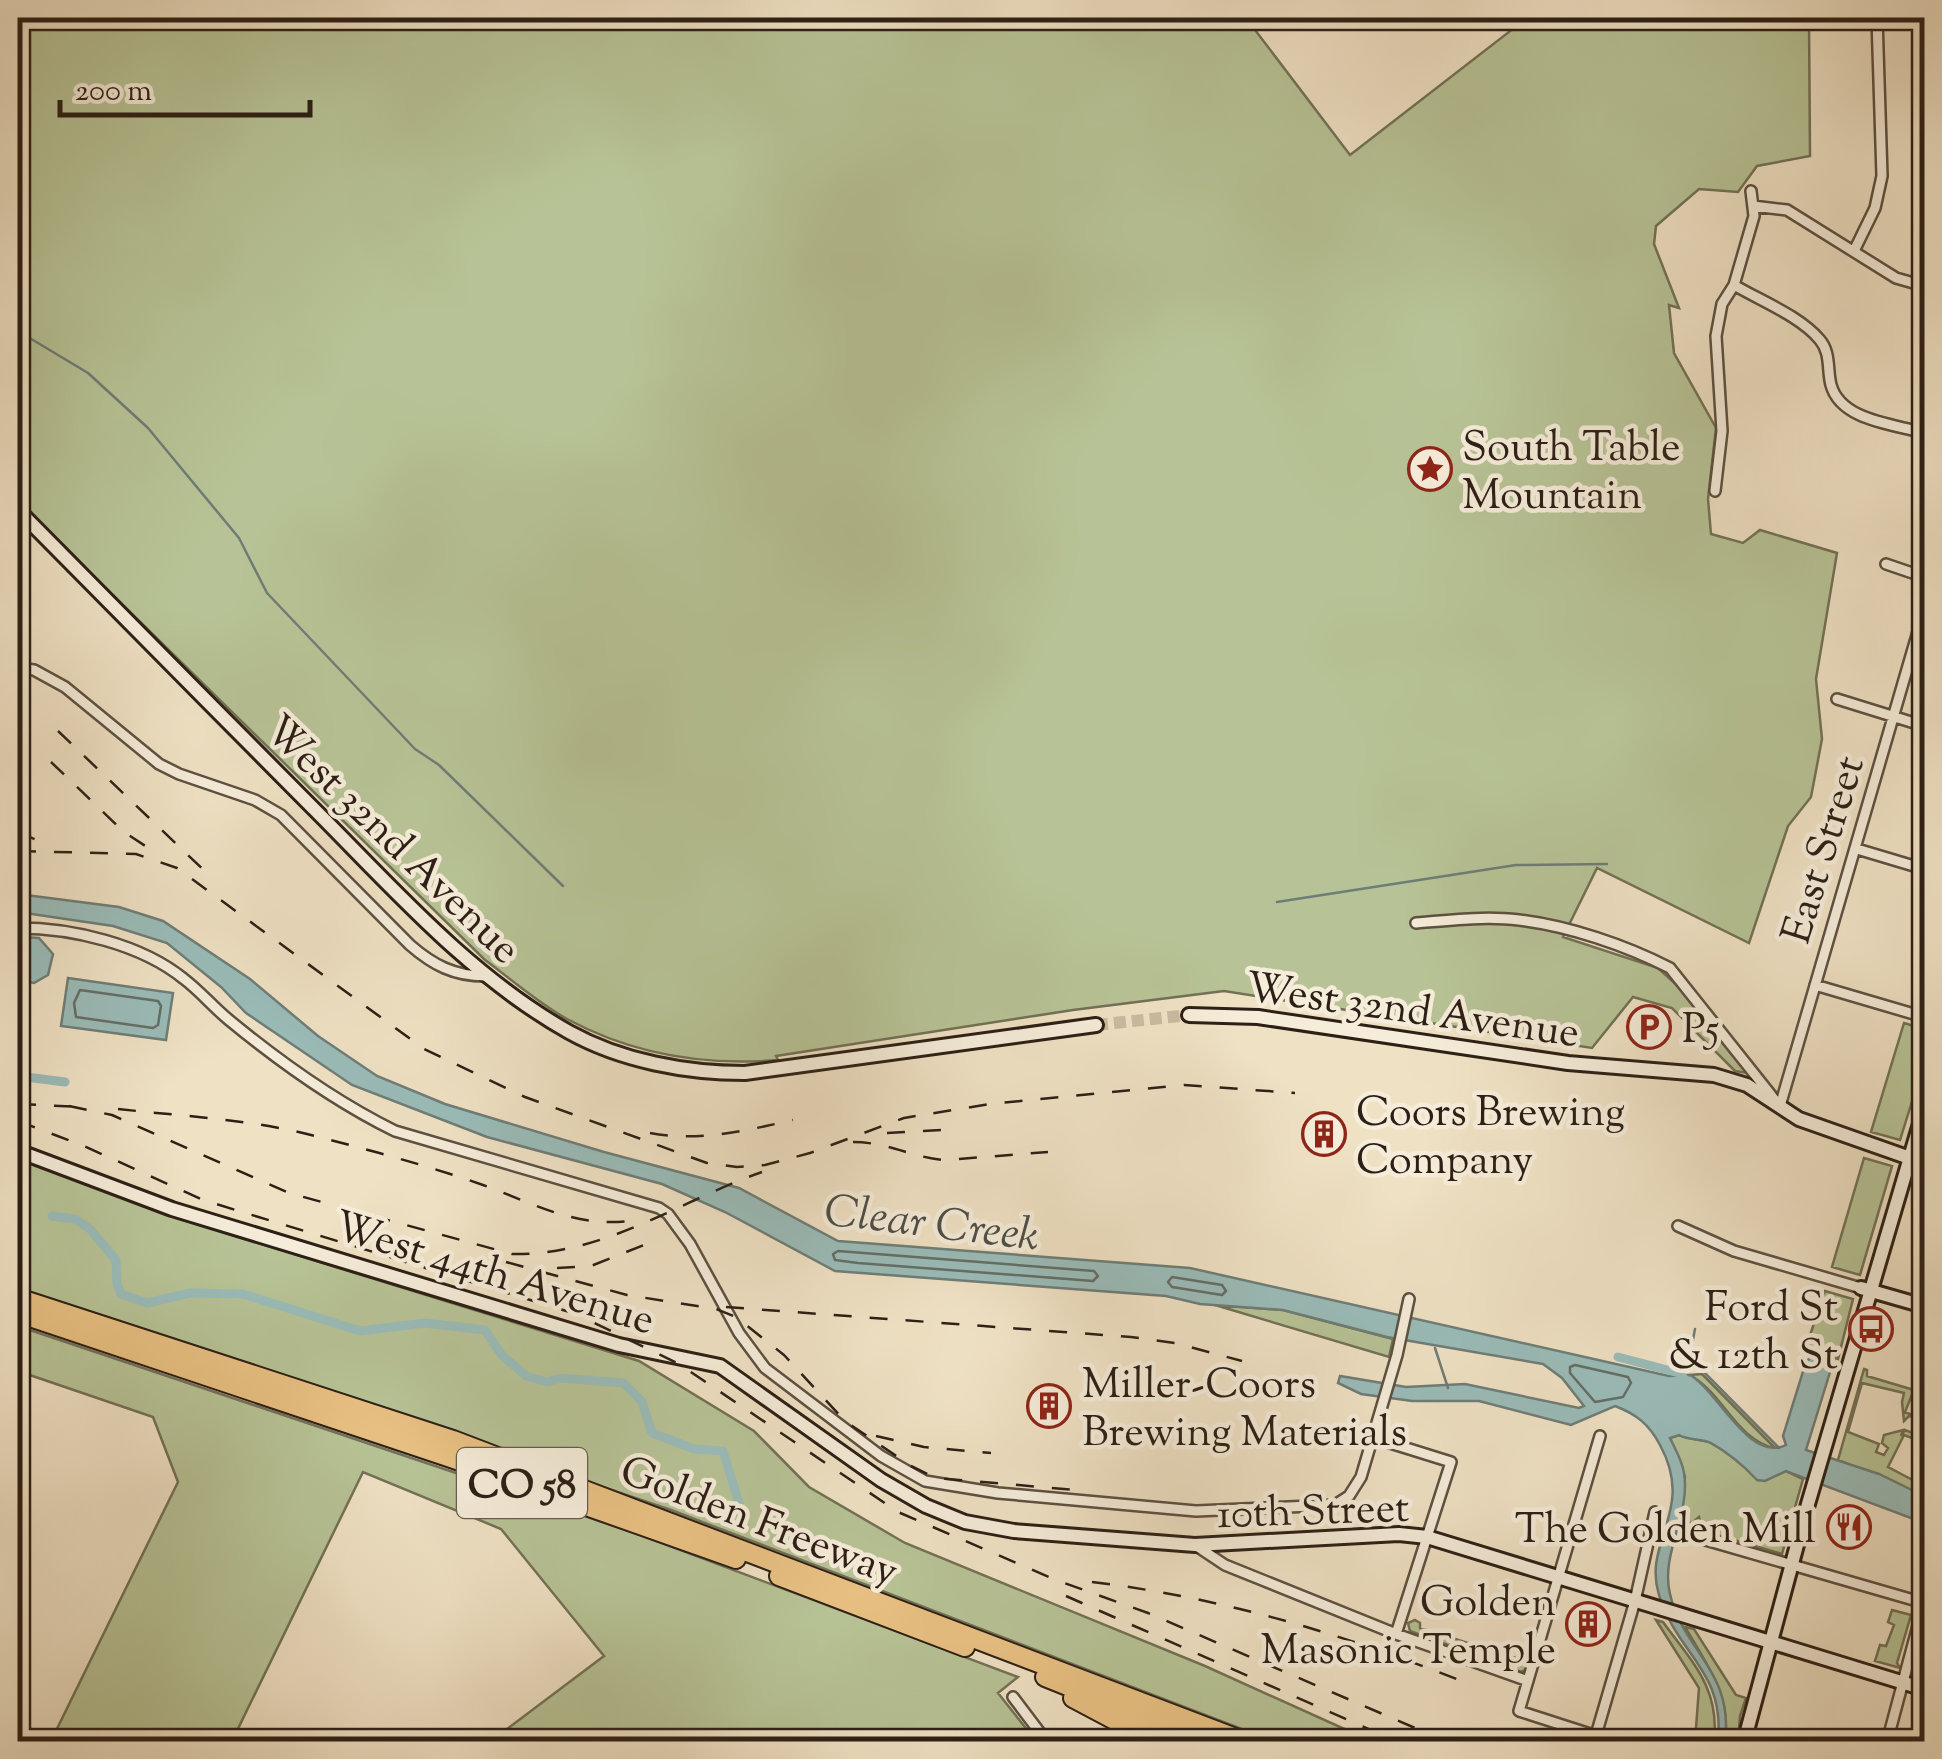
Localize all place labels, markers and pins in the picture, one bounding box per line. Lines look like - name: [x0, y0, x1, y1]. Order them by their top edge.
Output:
- place label: South Table Mountain: [1462, 420, 1681, 528]
- place icon: South Table Mountain: [1407, 446, 1453, 492]
- place label: P5: [1682, 1002, 1719, 1062]
- parking icon: P5: [1626, 1004, 1672, 1050]
- place label: Coors Brewing Company: [1356, 1085, 1625, 1193]
- building icon: Coors Brewing Company: [1301, 1111, 1347, 1157]
- place label: Ford St & 12th St: [1668, 1280, 1838, 1388]
- bus stop icon: Ford St & 12th St: [1848, 1306, 1894, 1352]
- place label: Miller-Coors Brewing Materials: [1082, 1357, 1407, 1465]
- building icon: Miller-Coors Brewing Materials: [1026, 1383, 1072, 1429]
- place label: The Golden Mill: [1515, 1502, 1816, 1562]
- restaurant icon: The Golden Mill: [1826, 1504, 1872, 1550]
- place label: Golden Masonic Temple: [1260, 1575, 1556, 1683]
- building icon: Golden Masonic Temple: [1565, 1601, 1611, 1647]

